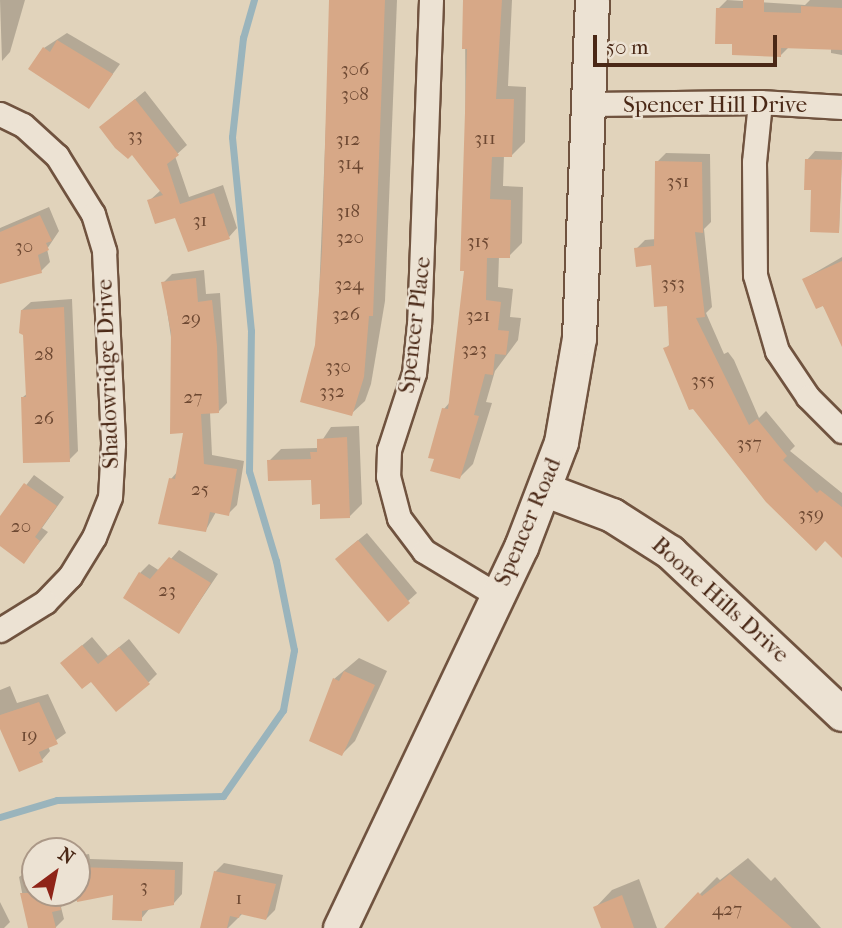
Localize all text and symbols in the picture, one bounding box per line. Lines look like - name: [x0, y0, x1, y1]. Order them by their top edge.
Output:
- scale bar: [597, 21, 781, 65]
- text: 50 m: [606, 35, 649, 59]
- house number: 306: [341, 59, 369, 81]
- house number: 308: [341, 84, 369, 106]
- street label: Spencer Hill Drive: [623, 91, 807, 119]
- house number: 33: [127, 125, 143, 147]
- house number: 311: [474, 128, 496, 150]
- house number: 312: [336, 129, 360, 151]
- house number: 314: [337, 153, 363, 175]
- house number: 351: [667, 171, 689, 193]
- house number: 318: [336, 201, 360, 223]
- house number: 31: [193, 210, 207, 232]
- house number: 320: [336, 227, 364, 249]
- house number: 315: [467, 231, 489, 253]
- house number: 30: [15, 236, 33, 258]
- street label: Spencer Place: [393, 255, 437, 395]
- house number: 353: [661, 273, 685, 295]
- house number: 324: [335, 274, 363, 296]
- street label: Shadowridge Drive: [91, 279, 125, 469]
- house number: 326: [332, 304, 360, 326]
- house number: 321: [466, 305, 490, 327]
- house number: 29: [181, 308, 201, 330]
- house number: 323: [461, 339, 487, 361]
- house number: 28: [34, 344, 54, 366]
- house number: 330: [325, 356, 351, 378]
- house number: 355: [691, 370, 715, 392]
- house number: 332: [319, 381, 345, 403]
- house number: 27: [184, 387, 202, 409]
- house number: 26: [34, 408, 54, 430]
- house number: 357: [736, 433, 762, 455]
- street label: Spencer Road: [489, 454, 567, 590]
- house number: 25: [191, 479, 209, 501]
- house number: 359: [798, 504, 824, 526]
- house number: 20: [11, 516, 31, 538]
- street label: Boone Hills Drive: [646, 531, 794, 669]
- house number: 23: [158, 580, 176, 602]
- house number: 19: [21, 725, 37, 747]
- north arrow: [21, 837, 91, 907]
- text: N: [54, 843, 78, 869]
- house number: 3: [140, 876, 148, 898]
- house number: 1: [236, 888, 242, 910]
- house number: 427: [712, 899, 742, 921]

